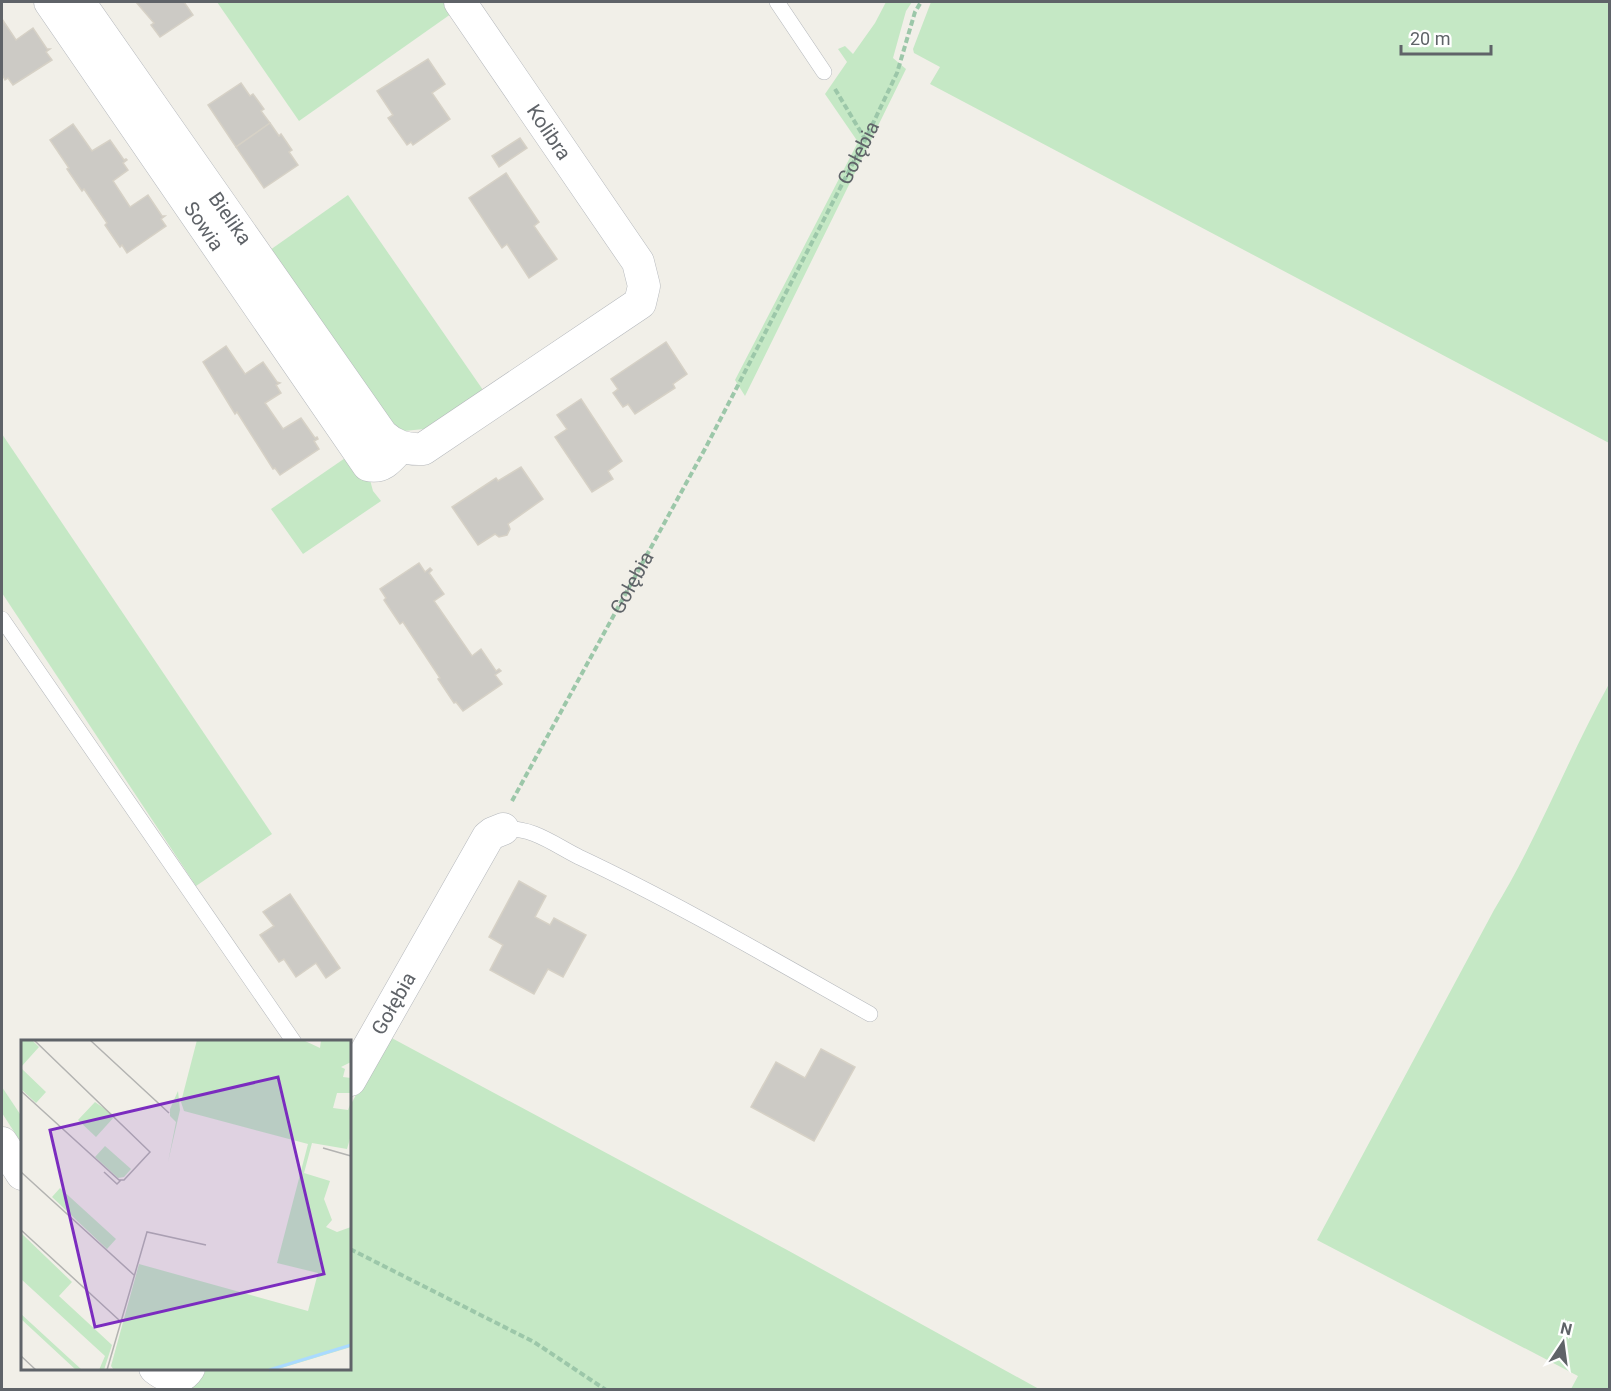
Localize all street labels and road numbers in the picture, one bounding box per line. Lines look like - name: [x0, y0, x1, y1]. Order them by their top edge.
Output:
- street label: Kolibra: [522, 100, 576, 164]
- street label: Gołębia: [832, 117, 884, 189]
- street label: Bielika: [204, 187, 257, 249]
- street label: Sowia: [179, 197, 229, 255]
- street label: Gołębia: [605, 547, 659, 618]
- street label: Gołębia: [366, 968, 421, 1039]

